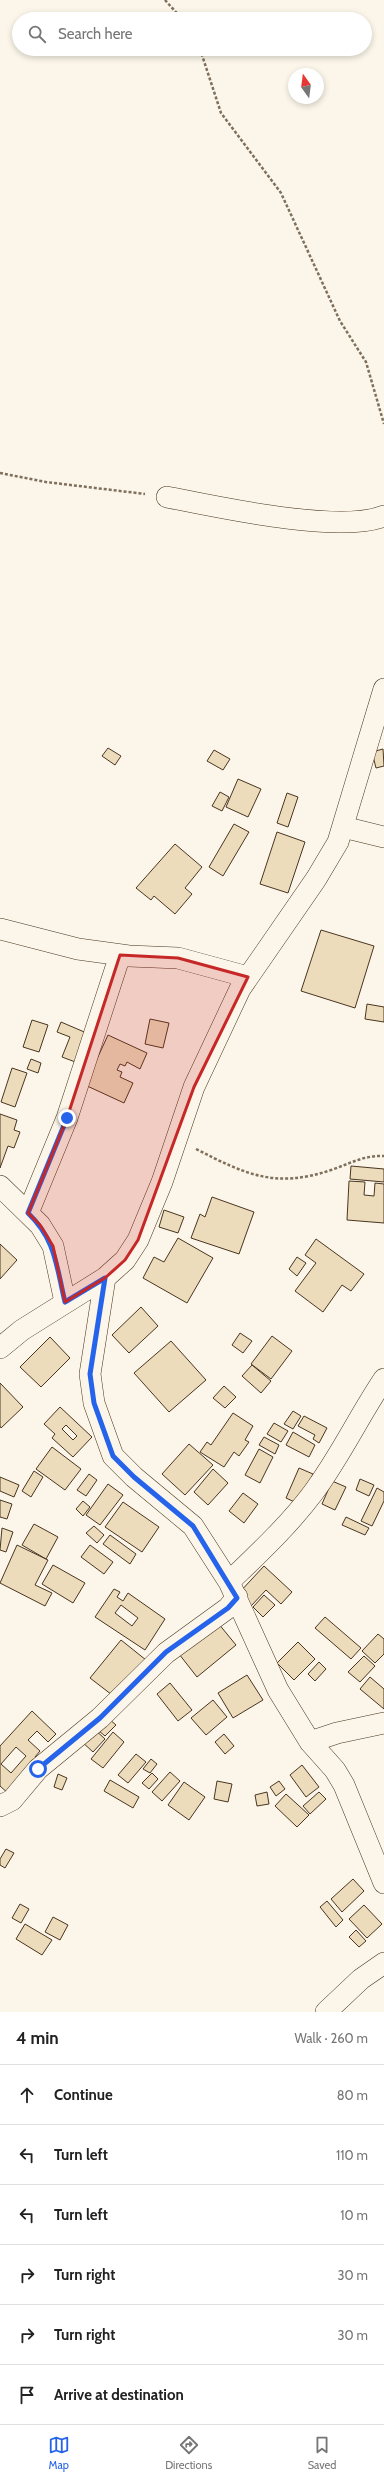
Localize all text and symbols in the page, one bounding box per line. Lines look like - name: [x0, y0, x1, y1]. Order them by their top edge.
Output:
- search box: [12, 12, 372, 56]
- icon: search: [26, 23, 48, 45]
- text: Search here: [58, 25, 133, 43]
- north arrow: [288, 68, 324, 104]
- route end: [58, 1109, 76, 1127]
- route start: [29, 1760, 47, 1778]
- text: 4 min: [16, 2028, 59, 2048]
- text: Walk · 260 m: [295, 2030, 368, 2046]
- icon: ahead: [16, 2084, 38, 2106]
- text: Continue: [54, 2086, 113, 2104]
- text: 80 m: [337, 2087, 368, 2103]
- icon: left: [16, 2144, 38, 2166]
- text: Turn left: [54, 2146, 108, 2164]
- text: 110 m: [336, 2147, 368, 2163]
- icon: left: [16, 2204, 38, 2226]
- text: Turn left: [54, 2206, 108, 2224]
- text: 10 m: [340, 2207, 368, 2223]
- icon: right: [16, 2264, 38, 2286]
- text: Turn right: [54, 2266, 115, 2284]
- text: 30 m: [338, 2267, 368, 2283]
- icon: right: [16, 2324, 38, 2346]
- text: Turn right: [54, 2326, 115, 2344]
- text: 30 m: [338, 2327, 368, 2343]
- icon: arrive: [16, 2384, 38, 2406]
- text: Arrive at destination: [54, 2386, 184, 2404]
- tab: Map: [48, 2434, 70, 2472]
- tab: Directions: [165, 2434, 212, 2472]
- tab: Saved: [308, 2434, 336, 2472]

